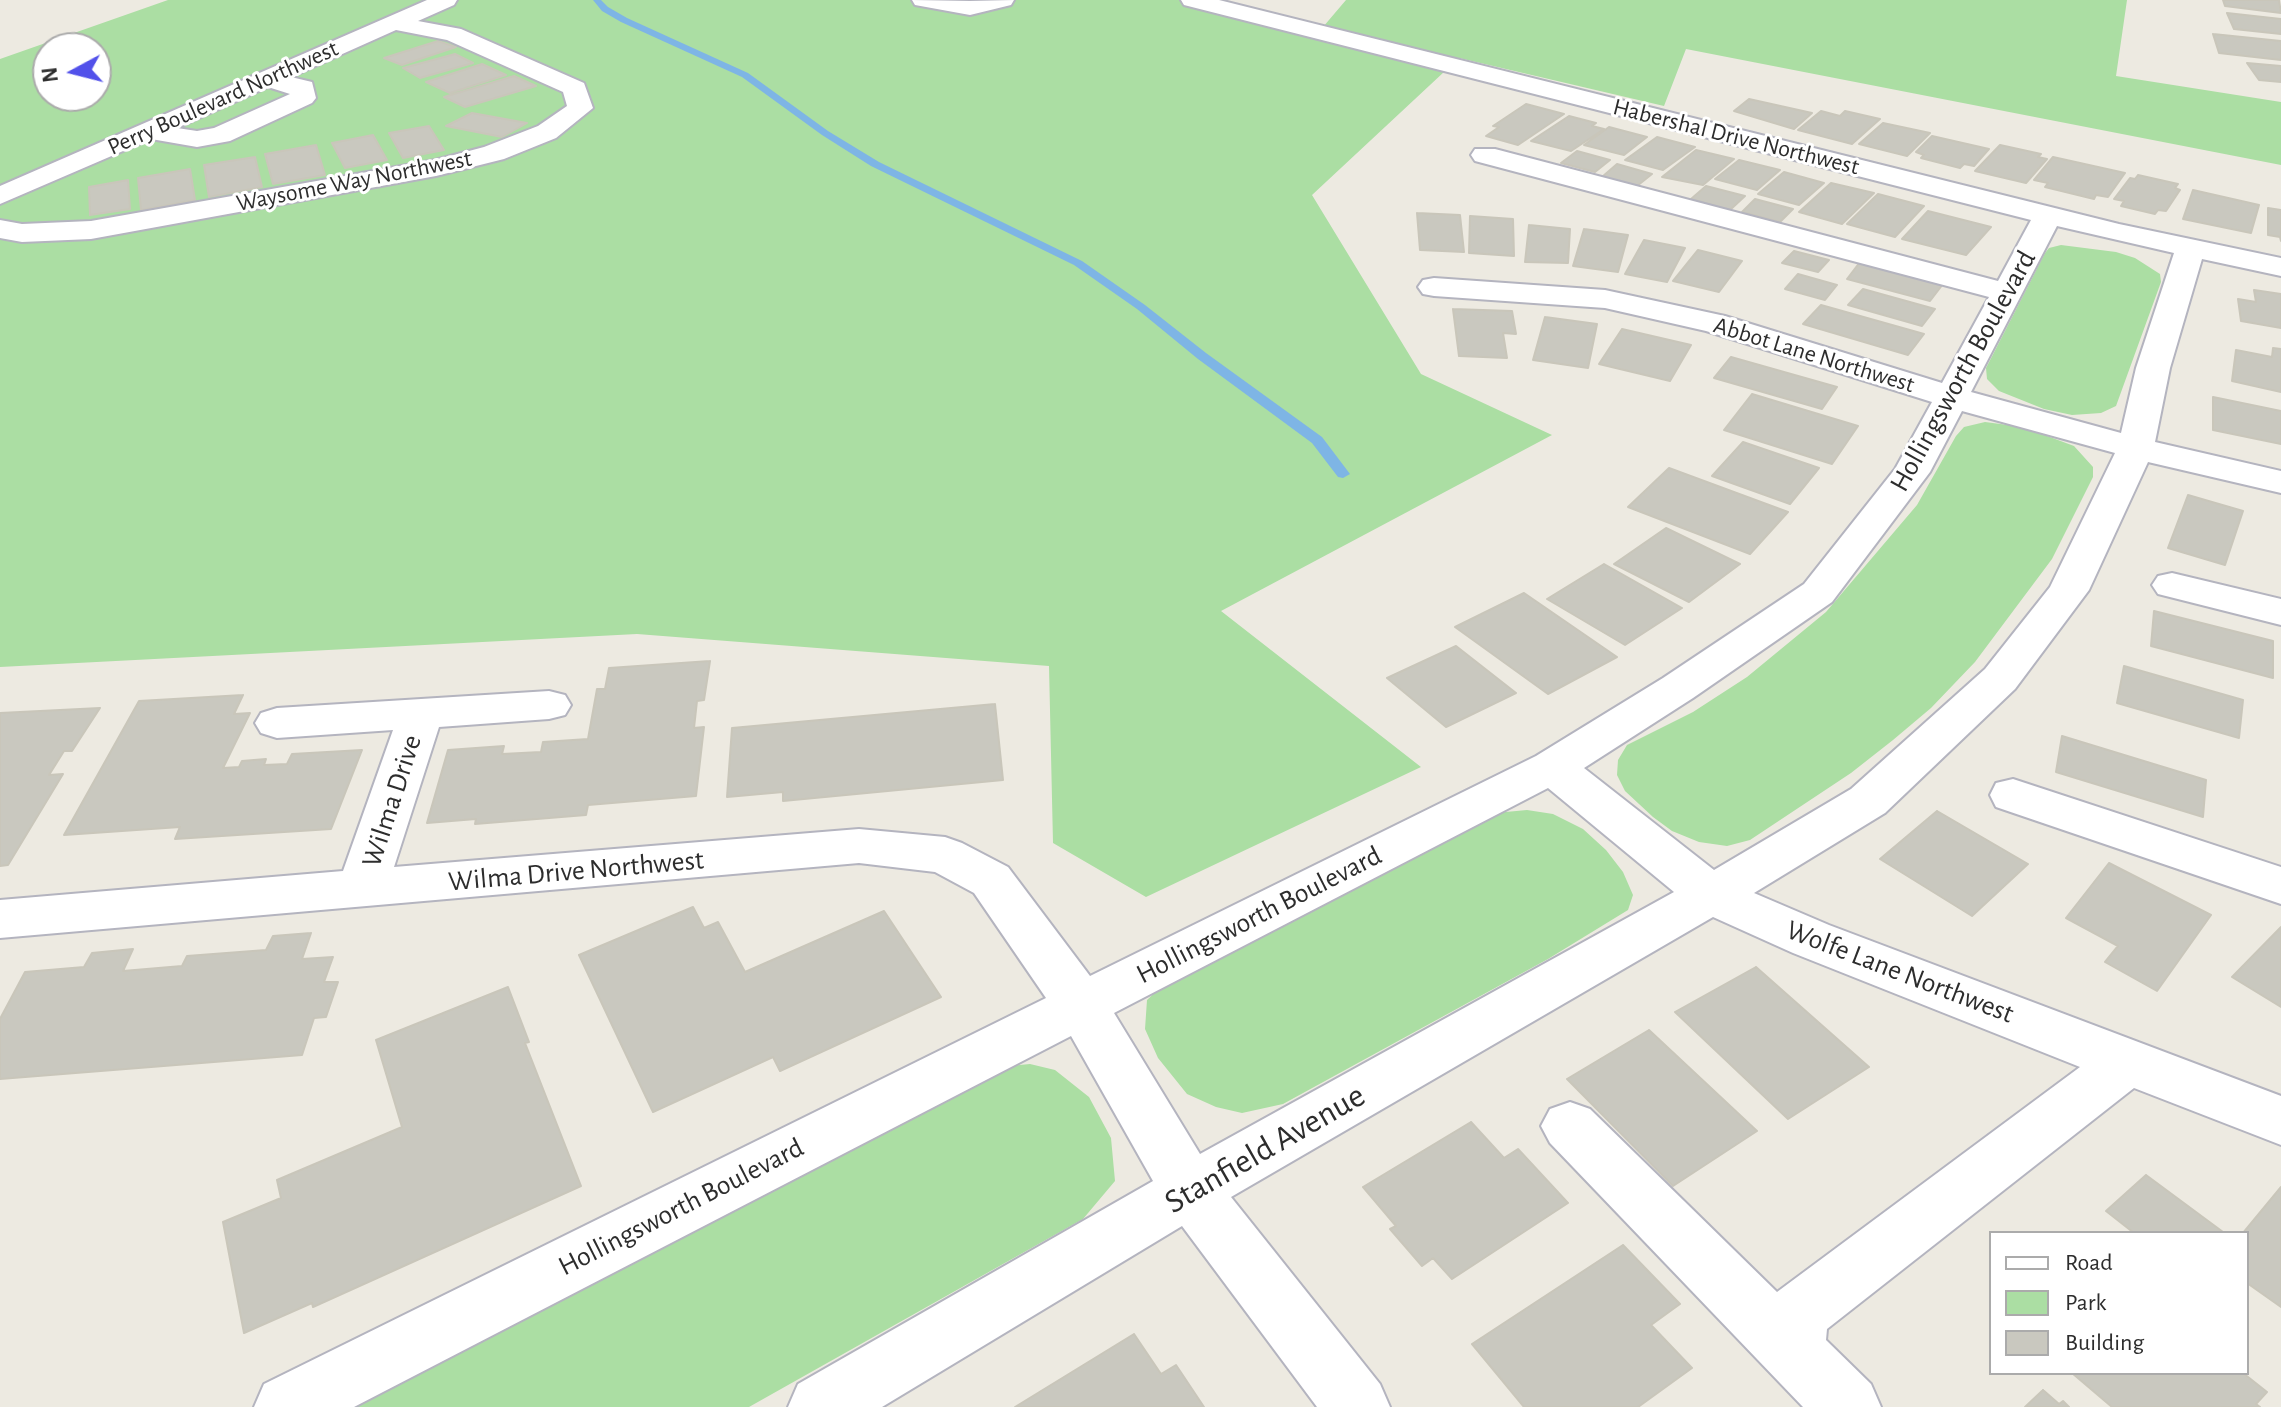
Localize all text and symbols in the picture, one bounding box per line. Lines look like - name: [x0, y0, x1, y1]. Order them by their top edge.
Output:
- north arrow: [32, 32, 112, 112]
- street label: Perry Boulevard Northwest: [103, 34, 343, 162]
- text: N: [38, 66, 62, 84]
- street label: Habershal Drive Northwest: [1610, 92, 1862, 182]
- street label: Waysome Way Northwest: [234, 144, 474, 218]
- street label: Hollingsworth Boulevard: [1883, 244, 2043, 498]
- street label: Abbot Lane Northwest: [1710, 311, 1918, 399]
- street label: Wilma Drive: [355, 731, 429, 871]
- street label: Hollingsworth Boulevard: [1131, 839, 1387, 991]
- street label: Wilma Drive Northwest: [447, 843, 705, 899]
- street label: Wolfe Lane Northwest: [1782, 913, 2018, 1031]
- street label: Stanfield Avenue: [1157, 1075, 1373, 1223]
- street label: Hollingsworth Boulevard: [553, 1131, 809, 1283]
- legend: [1989, 1231, 2249, 1375]
- text: Road: [2065, 1251, 2113, 1275]
- text: Park: [2065, 1291, 2106, 1315]
- text: Building: [2065, 1331, 2144, 1355]

